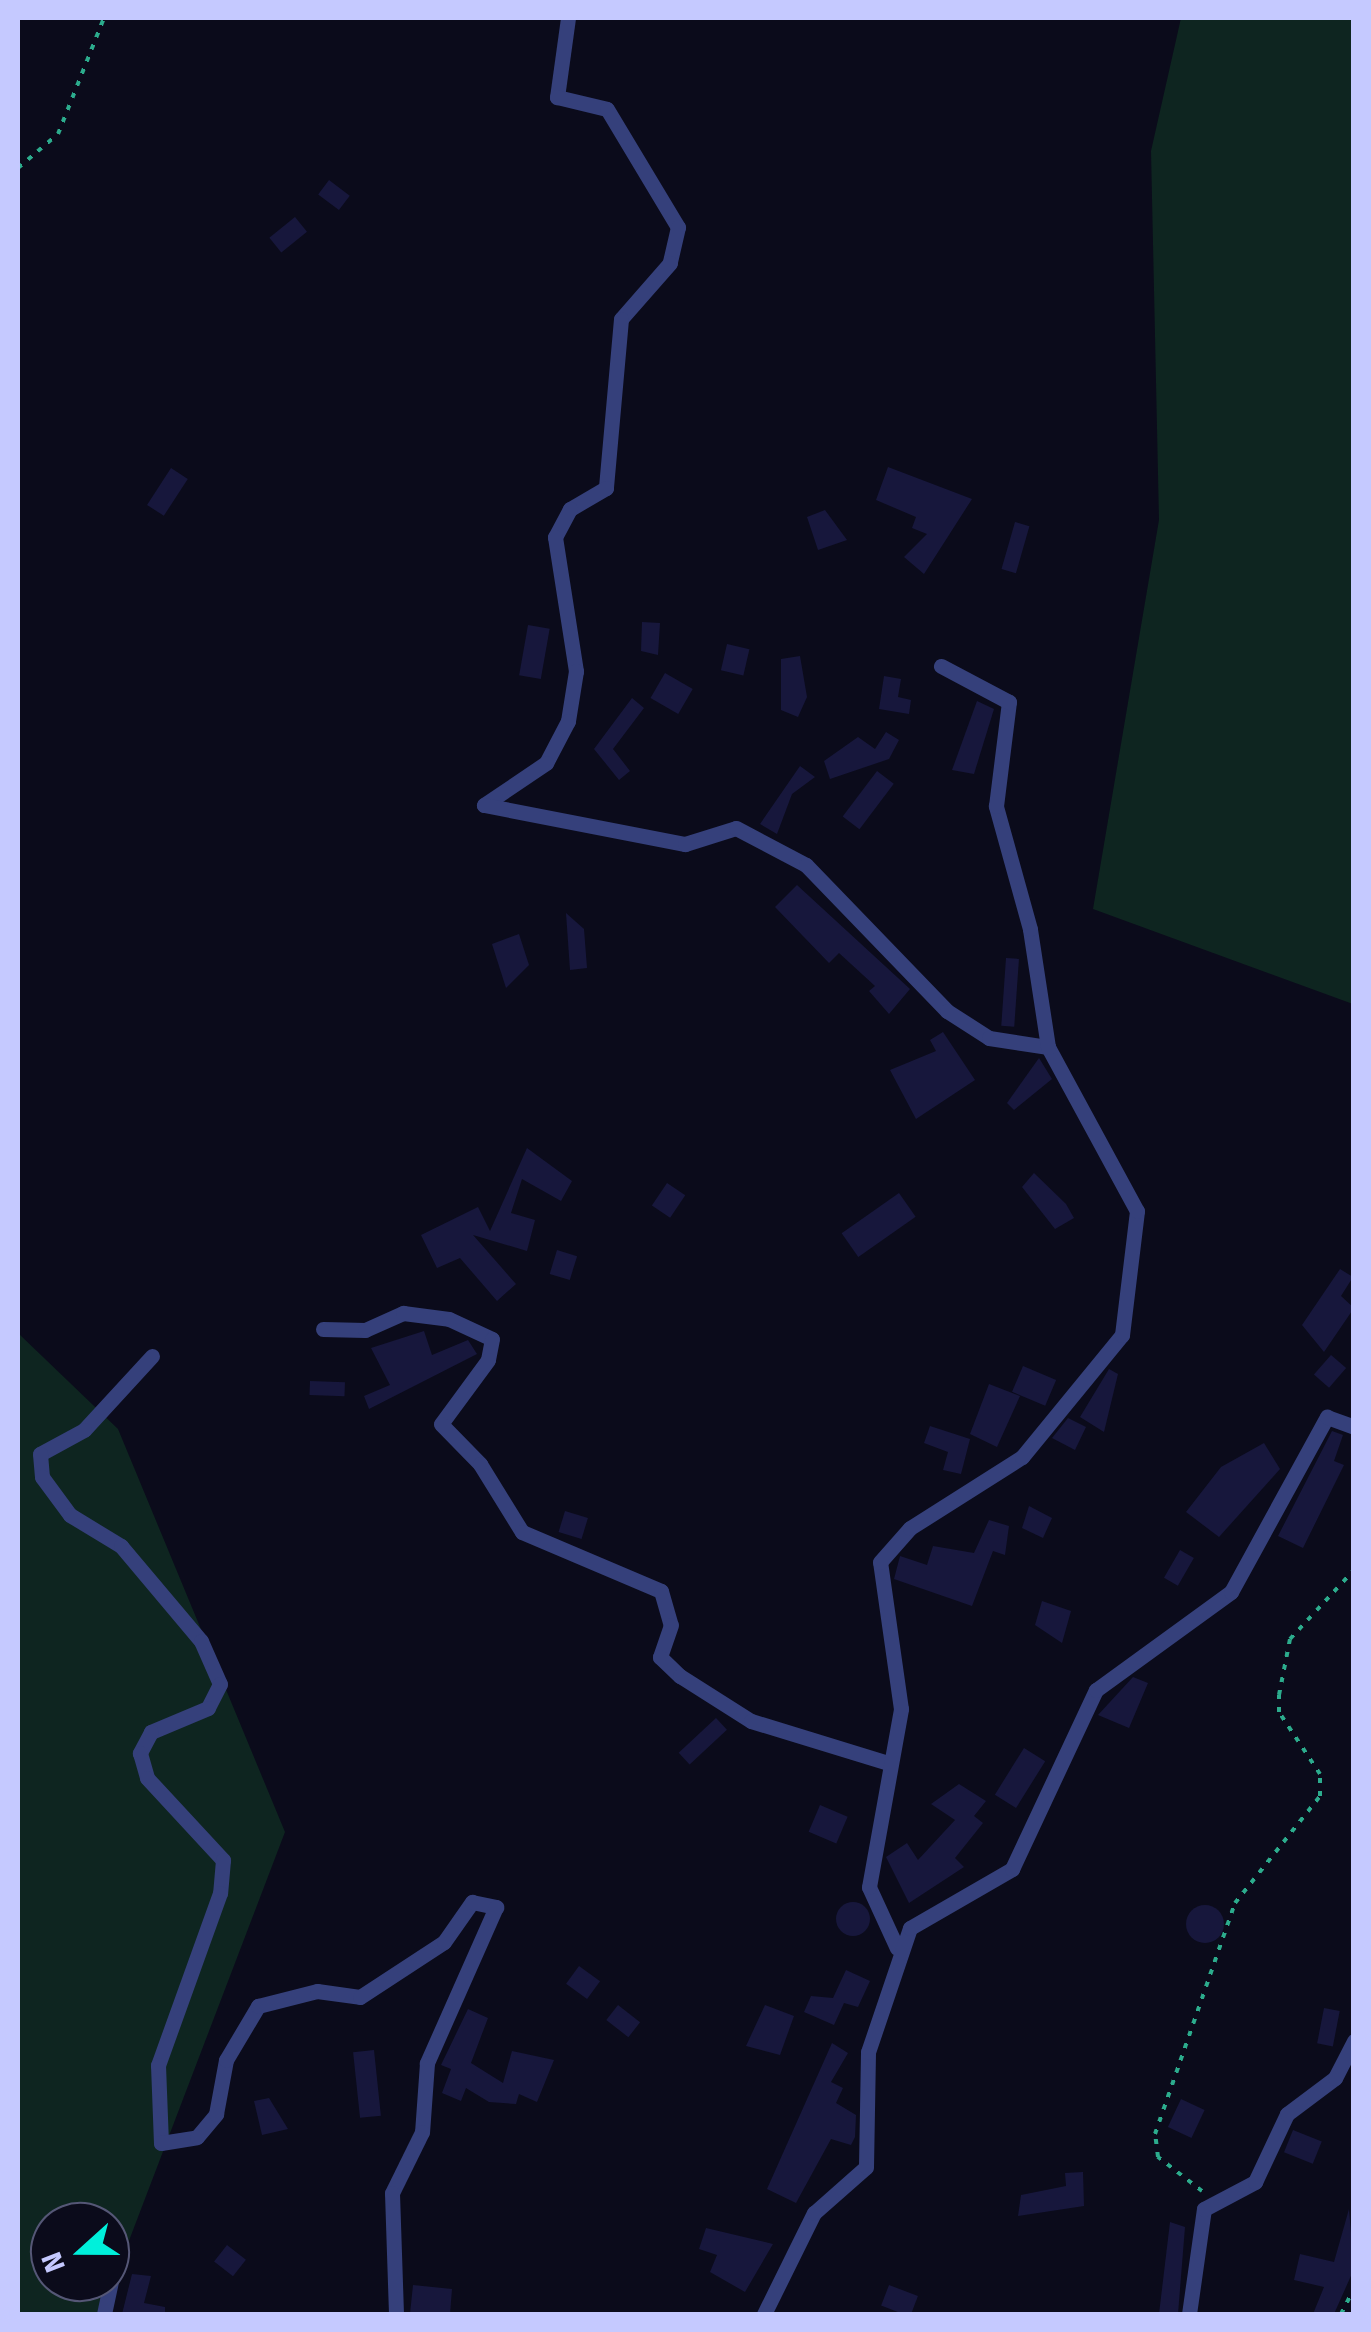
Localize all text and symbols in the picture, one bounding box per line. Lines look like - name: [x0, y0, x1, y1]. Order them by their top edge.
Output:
- north arrow: [30, 2202, 130, 2302]
- text: N: [35, 2248, 72, 2277]

